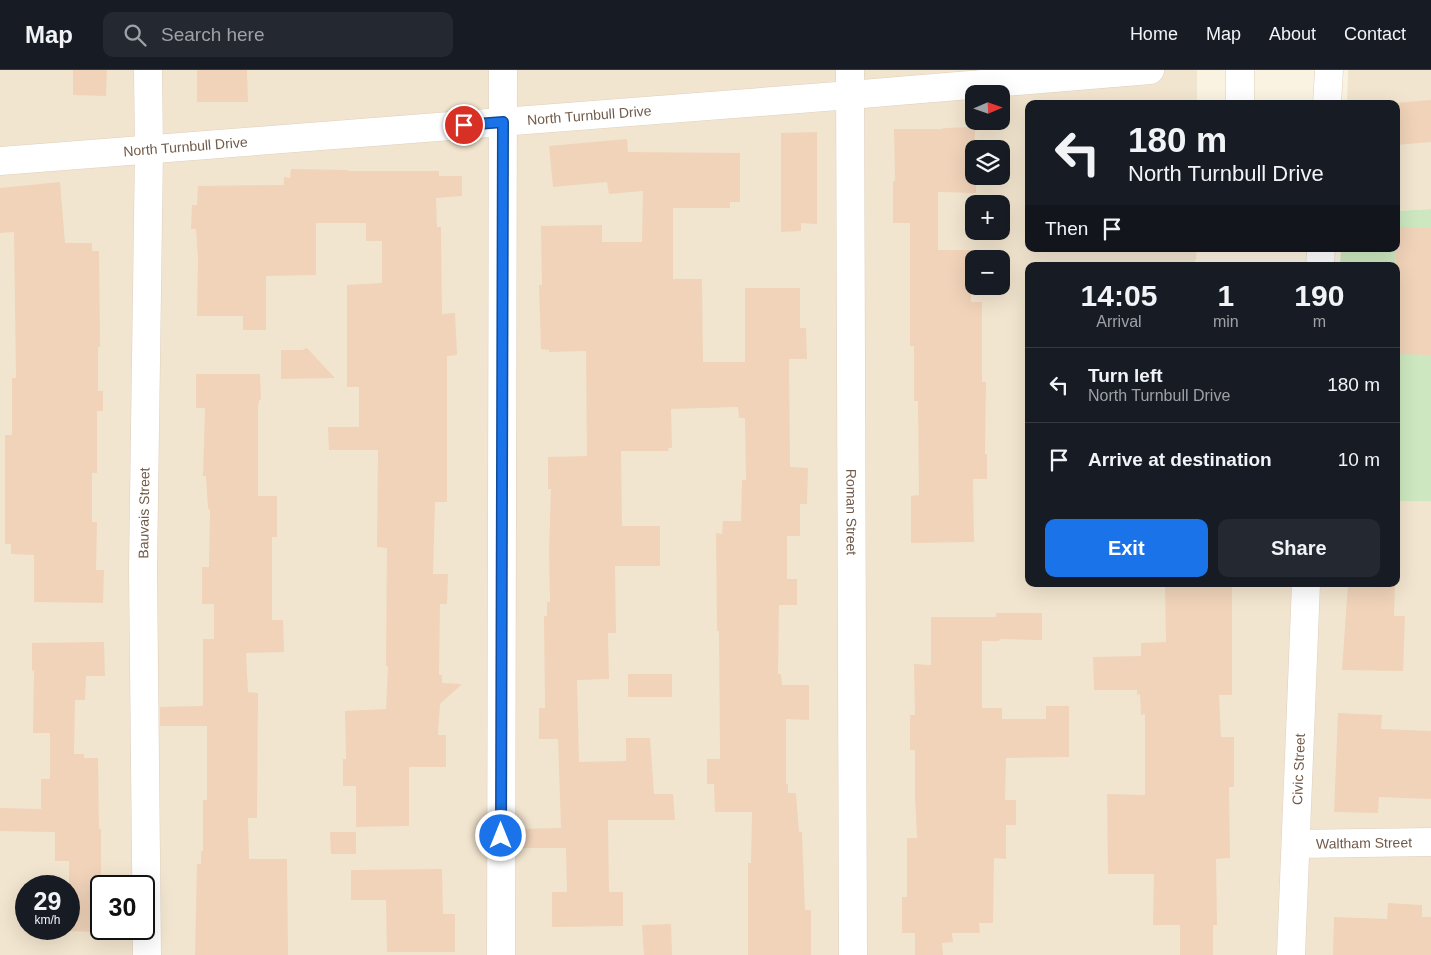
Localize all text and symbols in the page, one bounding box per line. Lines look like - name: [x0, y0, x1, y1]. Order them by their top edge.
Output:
- search box: [103, 12, 453, 57]
- text: Map: [25, 21, 73, 48]
- icon: search: [121, 21, 149, 49]
- text: Search here: [161, 24, 265, 45]
- text: Home: [1130, 24, 1178, 44]
- text: Map: [1206, 24, 1241, 44]
- text: About: [1269, 24, 1316, 44]
- text: Contact: [1344, 24, 1406, 44]
- north arrow: [965, 85, 1010, 130]
- map controls: [965, 85, 1010, 295]
- street label: North Turnbull Drive: [526, 102, 652, 128]
- pin: [443, 104, 485, 146]
- icon: arrive: [450, 111, 478, 139]
- icon: left: [1045, 120, 1110, 185]
- text: 180 m: [1128, 120, 1227, 159]
- street label: North Turnbull Drive: [123, 134, 248, 159]
- button: layers: [965, 140, 1010, 185]
- text: North Turnbull Drive: [1128, 161, 1324, 186]
- button: +: [965, 195, 1010, 240]
- icon: arrive: [1098, 215, 1126, 243]
- text: Then: [1045, 218, 1088, 239]
- button: −: [965, 250, 1010, 295]
- text: 14:05: [1081, 279, 1157, 312]
- text: 1: [1217, 279, 1234, 312]
- text: 190: [1294, 279, 1344, 312]
- text: Arrival: [1096, 313, 1142, 330]
- text: min: [1213, 313, 1239, 330]
- text: m: [1313, 313, 1326, 330]
- text: Turn left: [1088, 365, 1163, 386]
- icon: left: [1045, 371, 1073, 399]
- text: 180 m: [1327, 374, 1380, 395]
- text: North Turnbull Drive: [1088, 387, 1230, 404]
- icon: arrive: [1045, 446, 1073, 474]
- text: Arrive at destination: [1088, 449, 1272, 470]
- text: 10 m: [1338, 449, 1380, 470]
- street label: Bauvais Street: [135, 467, 152, 559]
- street label: Roman Street: [843, 469, 860, 555]
- button: Exit: [1045, 519, 1208, 577]
- button: Share: [1218, 519, 1380, 577]
- street label: Civic Street: [1289, 733, 1308, 805]
- position arrow: [474, 809, 526, 861]
- street label: Waltham Street: [1316, 834, 1412, 852]
- speed limit sign: 30: [90, 875, 155, 940]
- text: 29: [34, 887, 61, 915]
- text: km/h: [34, 913, 61, 927]

